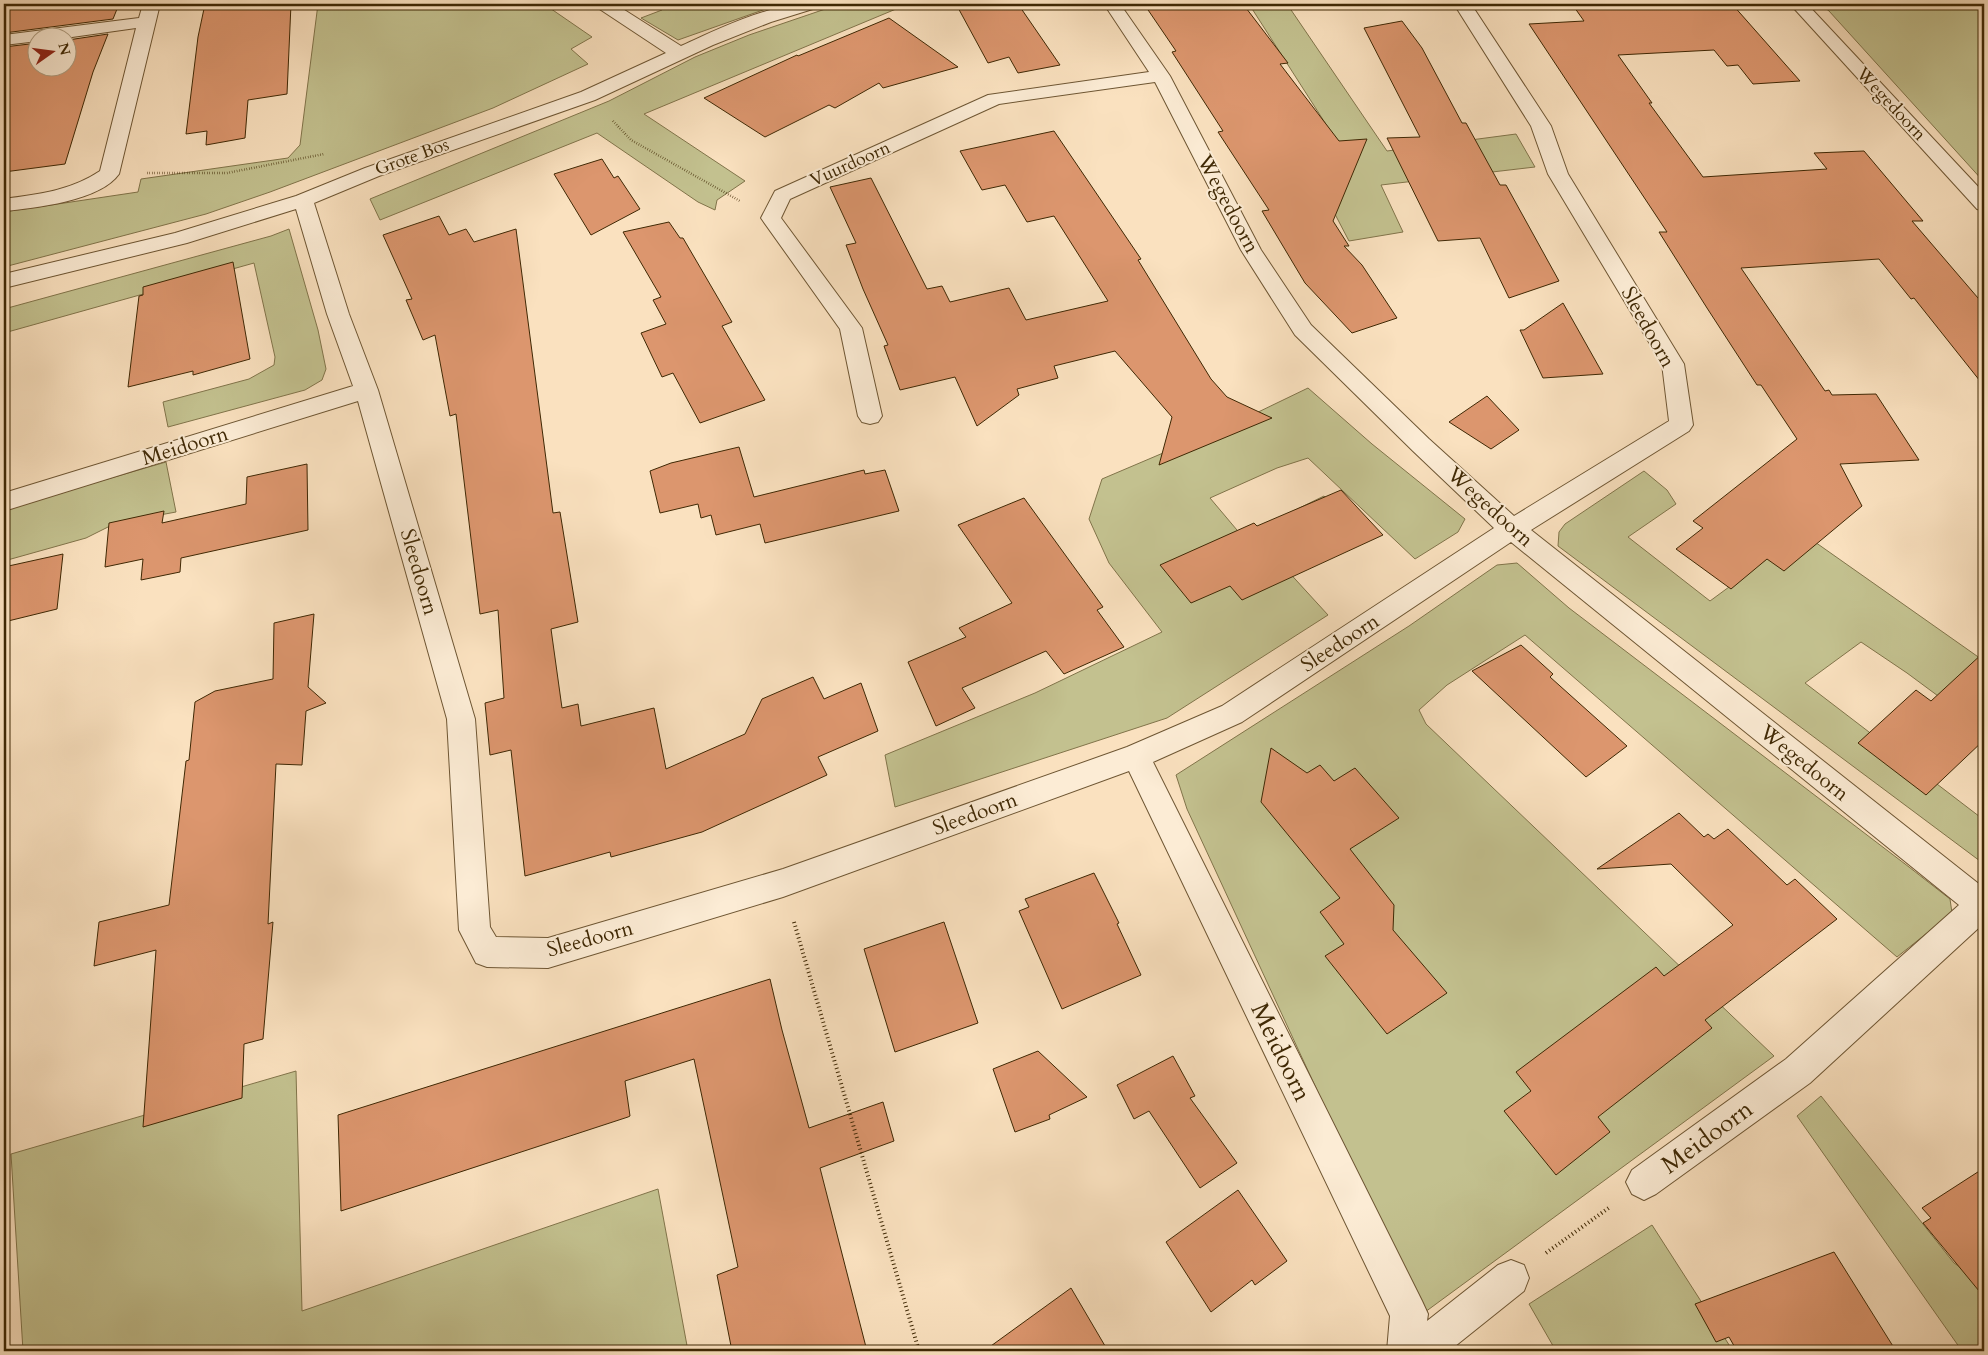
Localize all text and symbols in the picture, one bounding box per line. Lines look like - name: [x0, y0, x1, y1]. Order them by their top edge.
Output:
- north arrow: [28, 28, 78, 78]
- text: N: [53, 41, 75, 57]
- street label: Wegedoorn: [1850, 61, 1932, 147]
- street label: Grote Bos: [371, 132, 453, 182]
- street label: Vuurdoorn: [806, 135, 895, 193]
- street label: Wegedoorn: [1189, 149, 1266, 258]
- street label: Sleedoorn: [1614, 281, 1682, 373]
- street label: Meidoorn: [138, 419, 232, 473]
- street label: Wegedoorn: [1440, 460, 1540, 554]
- street label: Sleedoorn: [393, 526, 445, 619]
- street label: Sleedoorn: [1295, 607, 1385, 679]
- street label: Wegedoorn: [1752, 717, 1855, 808]
- street label: Sleedoorn: [928, 785, 1022, 843]
- street label: Sleedoorn: [544, 914, 637, 964]
- street label: Meidoorn: [1243, 997, 1319, 1107]
- street label: Meidoorn: [1654, 1092, 1760, 1182]

